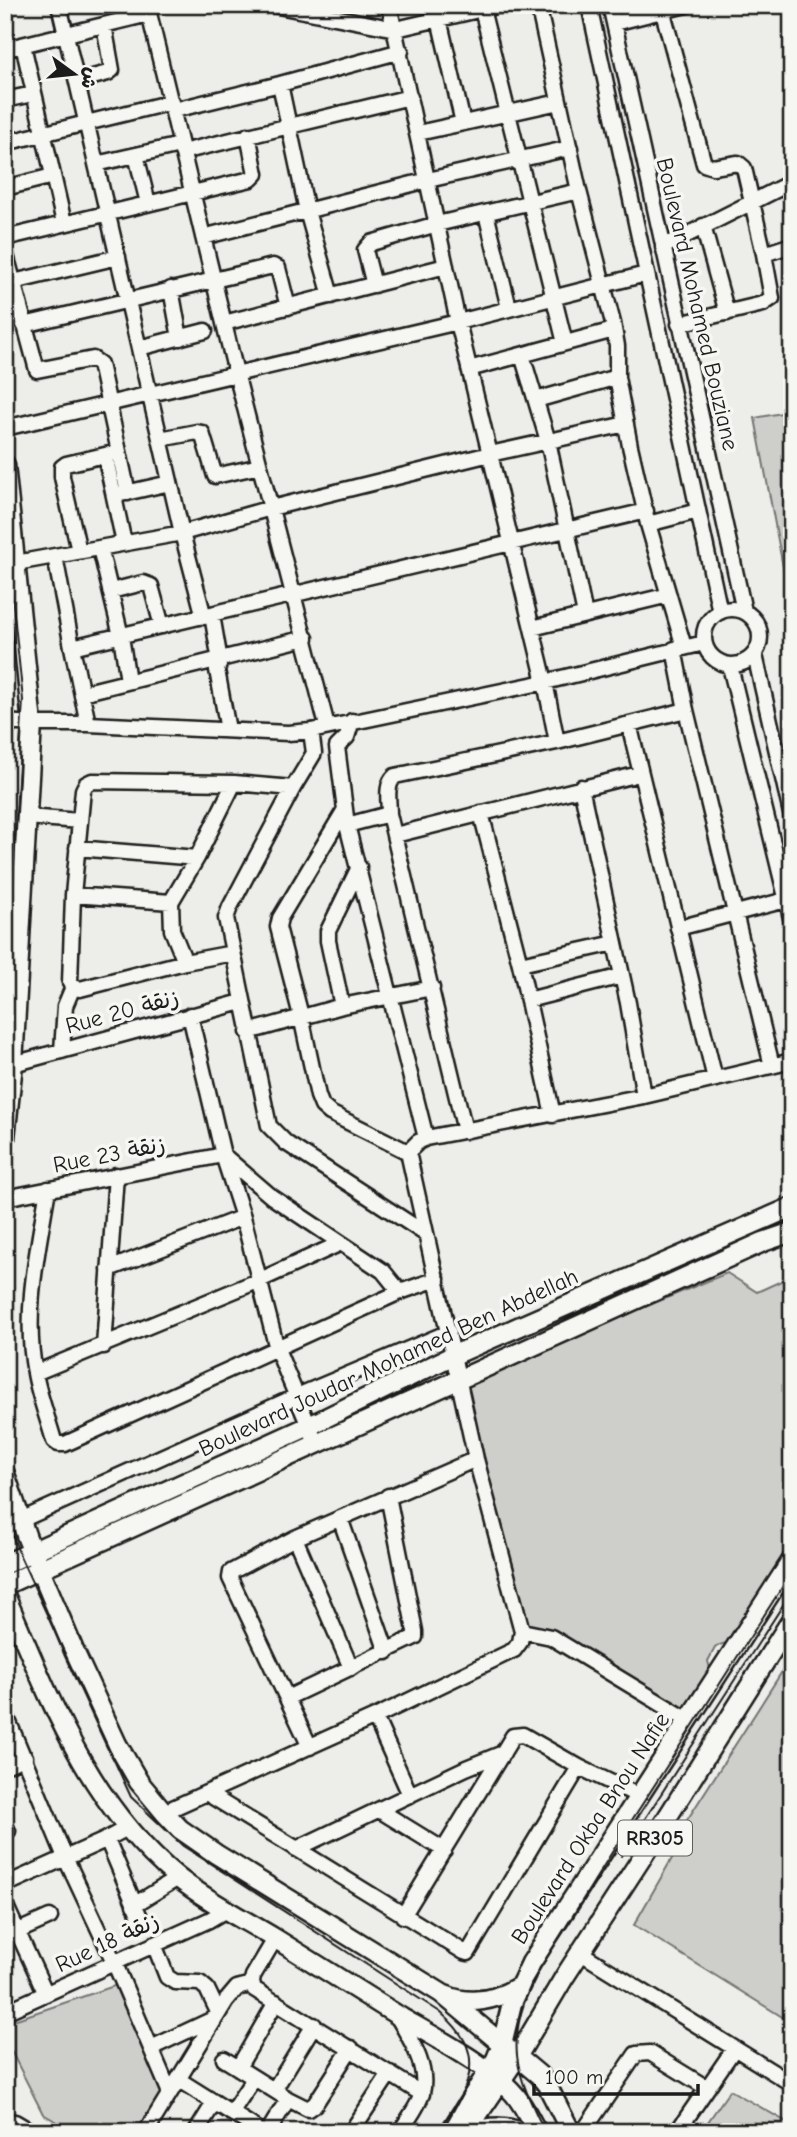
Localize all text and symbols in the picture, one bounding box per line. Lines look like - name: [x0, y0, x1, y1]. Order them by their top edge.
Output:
- north arrow: [38, 38, 108, 108]
- text: ش: [76, 65, 103, 91]
- street label: Boulevard Mohamed Bouziane: [651, 155, 744, 453]
- street label: Rue 20 زنقة: [63, 983, 182, 1040]
- street label: Rue 23 زنقة: [51, 1130, 167, 1179]
- street label: Boulevard Joudar Mohamed Ben Abdellah: [194, 1262, 582, 1462]
- street label: Boulevard Okba Bnou Nafie: [505, 1707, 675, 1949]
- road number: RR305: [618, 1820, 692, 1856]
- street label: Rue 18 زنقة: [51, 1907, 163, 1978]
- scale bar: [534, 2053, 699, 2097]
- text: 100 m: [545, 2065, 603, 2089]

